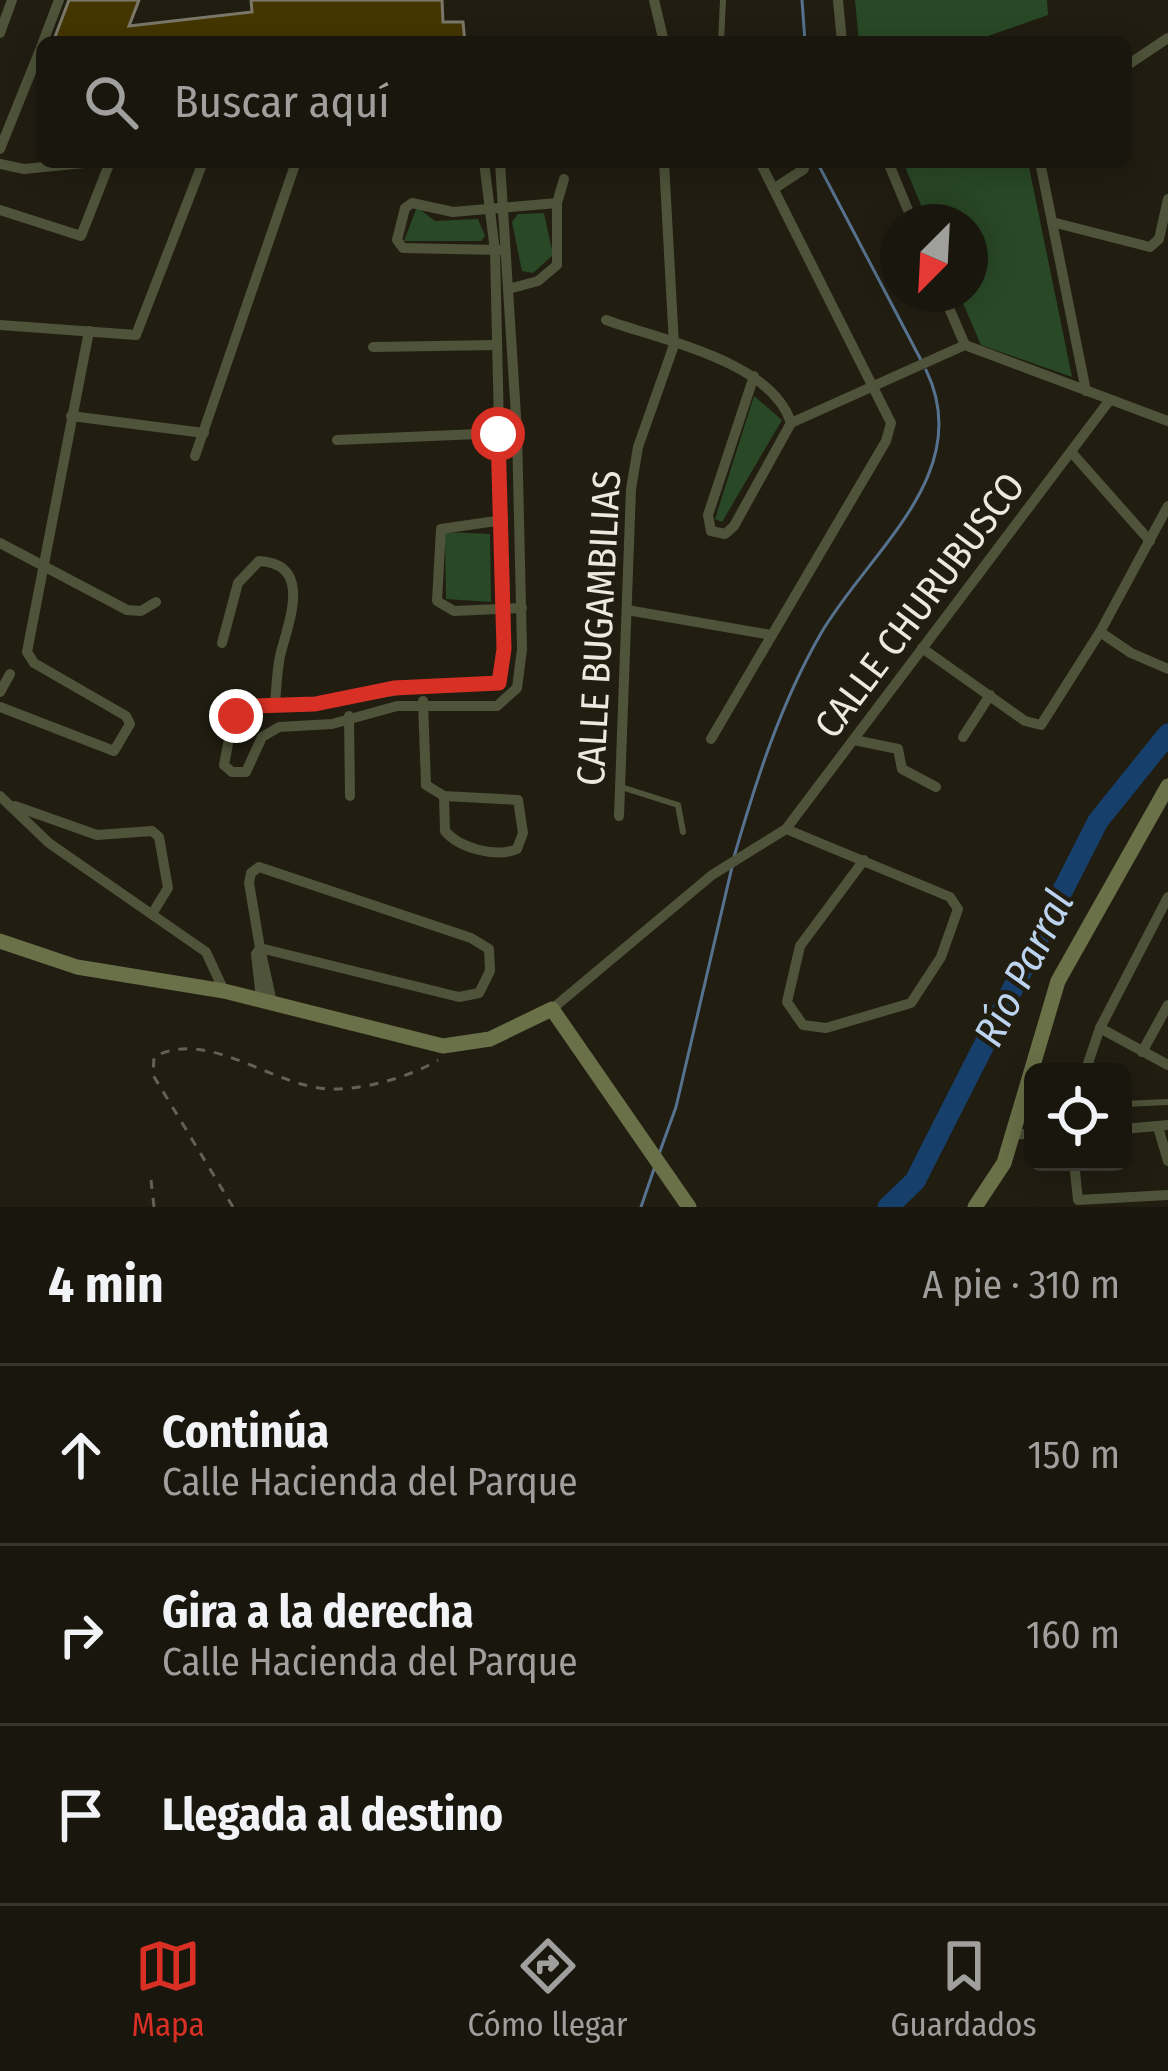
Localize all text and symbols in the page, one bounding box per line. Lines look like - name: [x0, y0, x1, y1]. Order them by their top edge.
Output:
- search box: [36, 36, 1132, 168]
- icon: search: [78, 69, 144, 135]
- text: Buscar aquí: [174, 75, 390, 129]
- north arrow: [880, 204, 988, 312]
- route start: [471, 407, 525, 461]
- street label: CALLE CHURUBUSCO: [805, 464, 1034, 747]
- street label: CALLE BUGAMBILIAS: [568, 469, 630, 787]
- route end: [209, 689, 263, 743]
- water label: Río Parral: [964, 882, 1084, 1055]
- map controls: [1024, 1063, 1132, 1171]
- button: locate: [1024, 1063, 1132, 1171]
- text: 4 min: [48, 1254, 164, 1316]
- text: A pie · 310 m: [923, 1262, 1120, 1308]
- text: Continúa: [162, 1405, 329, 1459]
- icon: ahead: [48, 1422, 114, 1488]
- text: 150 m: [1027, 1432, 1120, 1478]
- text: Calle Hacienda del Parque: [162, 1459, 577, 1505]
- text: Gira a la derecha: [162, 1585, 474, 1639]
- icon: right: [48, 1602, 114, 1668]
- text: 160 m: [1026, 1612, 1120, 1658]
- text: Calle Hacienda del Parque: [162, 1639, 577, 1685]
- icon: arrive: [48, 1782, 114, 1848]
- text: Llegada al destino: [162, 1788, 503, 1842]
- tab: Mapa: [131, 1933, 205, 2045]
- tab: Cómo llegar: [468, 1933, 628, 2045]
- tab: Guardados: [891, 1933, 1037, 2045]

